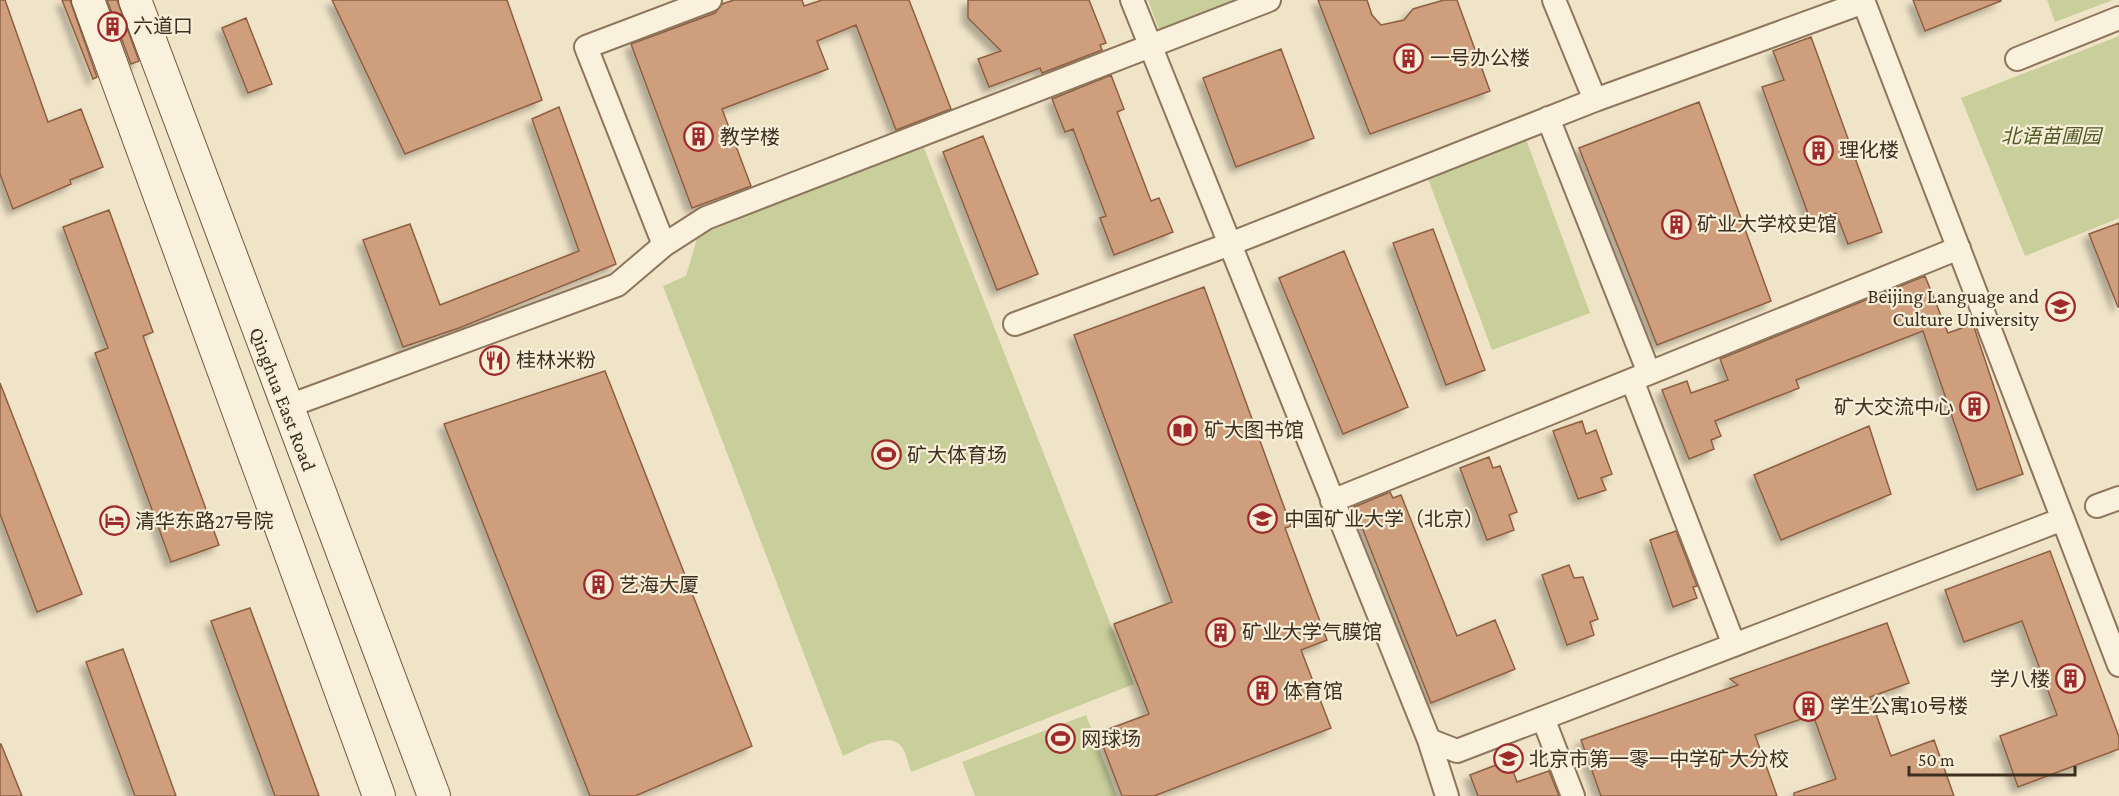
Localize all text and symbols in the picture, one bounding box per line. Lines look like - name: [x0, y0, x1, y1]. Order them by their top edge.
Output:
- building icon: 六道口: [96, 10, 128, 42]
- place label: 六道口: [133, 15, 193, 37]
- building icon: 一号办公楼: [1393, 42, 1425, 74]
- place label: 一号办公楼: [1430, 47, 1530, 69]
- building icon: 教学楼: [683, 121, 715, 153]
- park label: 北语苗圃园: [2001, 125, 2104, 147]
- place label: 教学楼: [720, 126, 780, 148]
- building icon: 理化楼: [1802, 134, 1834, 166]
- place label: 理化楼: [1839, 139, 1899, 161]
- building icon: 矿业大学校史馆: [1660, 208, 1692, 240]
- place label: 矿业大学校史馆: [1697, 213, 1837, 235]
- place label: Beijing Language and Culture University: [1868, 285, 2040, 331]
- school or university icon: Beijing Language and Culture University: [2044, 291, 2076, 323]
- street label: Qinghua East Road: [245, 324, 321, 475]
- restaurant icon: 桂林米粉: [479, 344, 511, 376]
- place label: 桂林米粉: [516, 349, 596, 371]
- building icon: 矿大交流中心: [1959, 391, 1991, 423]
- place label: 矿大交流中心: [1834, 396, 1954, 418]
- library icon: 矿大图书馆: [1167, 414, 1199, 446]
- place label: 矿大图书馆: [1204, 419, 1304, 441]
- sports icon: 矿大体育场: [870, 439, 902, 471]
- place label: 矿大体育场: [907, 444, 1007, 466]
- school or university icon: 中国矿业大学（北京）: [1247, 503, 1279, 535]
- hotel icon: 清华东路27号院: [98, 505, 130, 537]
- place label: 中国矿业大学（北京）: [1284, 508, 1484, 530]
- place label: 清华东路27号院: [135, 510, 273, 532]
- building icon: 艺海大厦: [582, 569, 614, 601]
- place label: 艺海大厦: [619, 574, 699, 596]
- building icon: 矿业大学气膜馆: [1205, 616, 1237, 648]
- place label: 矿业大学气膜馆: [1242, 621, 1382, 643]
- building icon: 学八楼: [2055, 663, 2087, 695]
- place label: 学八楼: [1990, 668, 2050, 690]
- building icon: 体育馆: [1246, 675, 1278, 707]
- place label: 体育馆: [1283, 680, 1343, 702]
- building icon: 学生公寓10号楼: [1793, 690, 1825, 722]
- place label: 学生公寓10号楼: [1830, 695, 1968, 717]
- sports icon: 网球场: [1044, 723, 1076, 755]
- place label: 网球场: [1081, 728, 1141, 750]
- scale bar: [1909, 739, 2076, 777]
- school or university icon: 北京市第一零一中学矿大分校: [1492, 743, 1524, 775]
- place label: 北京市第一零一中学矿大分校: [1529, 748, 1789, 770]
- text: 50 m: [1918, 750, 1955, 770]

